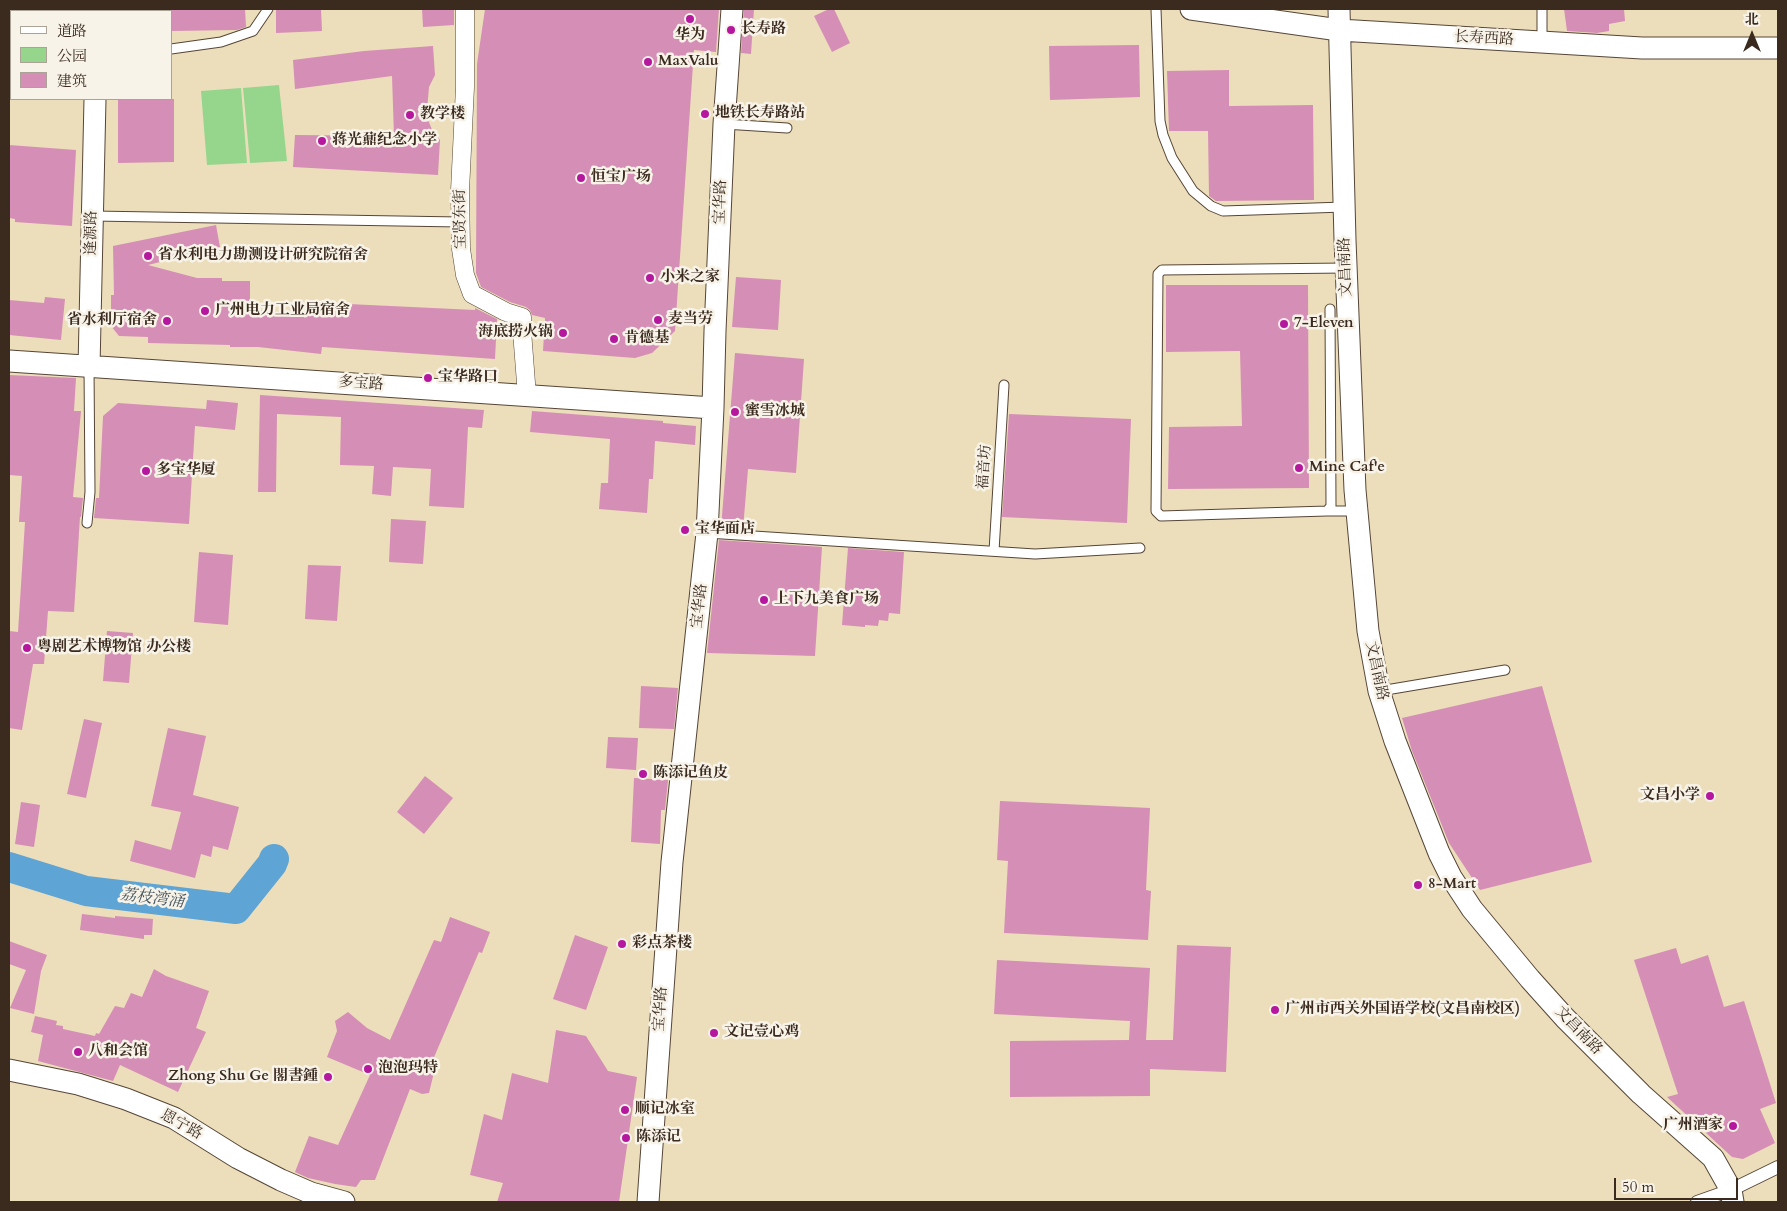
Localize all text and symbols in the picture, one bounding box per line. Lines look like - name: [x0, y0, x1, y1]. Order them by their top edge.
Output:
- legend: [10, 10, 172, 100]
- north arrow: [1727, 10, 1777, 60]
- text: 北: [1745, 10, 1759, 29]
- marker: 华为: [684, 13, 696, 25]
- text: 道路: [57, 21, 87, 41]
- place label: 长寿路: [741, 21, 786, 39]
- marker: 长寿路: [725, 24, 737, 36]
- place label: 华为: [675, 27, 705, 45]
- street label: 长寿西路: [1454, 28, 1514, 50]
- text: 公园: [57, 46, 87, 66]
- place label: MaxValu: [658, 53, 719, 71]
- marker: MaxValu: [642, 56, 654, 68]
- text: 建筑: [57, 71, 87, 91]
- place label: 地铁长寿路站: [715, 105, 805, 123]
- place label: 教学楼: [420, 106, 465, 124]
- marker: 地铁长寿路站: [699, 108, 711, 120]
- marker: 教学楼: [404, 109, 416, 121]
- place label: 蒋光鼐纪念小学: [332, 132, 437, 150]
- marker: 蒋光鼐纪念小学: [316, 135, 328, 147]
- place label: 恒宝广场: [591, 169, 651, 187]
- marker: 恒宝广场: [575, 172, 587, 184]
- street label: 宝华路: [711, 179, 731, 225]
- street label: 宝贤东街: [451, 189, 471, 249]
- street label: 逢源路: [83, 210, 101, 256]
- street label: 文昌南路: [1336, 237, 1356, 297]
- place label: 省水利电力勘测设计研究院宿舍: [158, 247, 368, 265]
- marker: 省水利电力勘测设计研究院宿舍: [142, 250, 154, 262]
- place label: 小米之家: [660, 269, 720, 287]
- marker: 小米之家: [644, 272, 656, 284]
- place label: 广州电力工业局宿舍: [215, 302, 350, 320]
- marker: 广州电力工业局宿舍: [199, 305, 211, 317]
- place label: 麦当劳: [668, 311, 713, 329]
- place label: 省水利厅宿舍: [67, 312, 157, 330]
- marker: 麦当劳: [652, 314, 664, 326]
- marker: 省水利厅宿舍: [161, 315, 173, 327]
- place label: 7-Eleven: [1294, 315, 1354, 333]
- marker: 7-Eleven: [1278, 318, 1290, 330]
- place label: 海底捞火锅: [478, 324, 553, 342]
- marker: 海底捞火锅: [557, 327, 569, 339]
- place label: 肯德基: [624, 330, 669, 348]
- marker: 肯德基: [608, 333, 620, 345]
- place label: 宝华路口: [438, 369, 498, 387]
- marker: 宝华路口: [422, 372, 434, 384]
- street label: 多宝路: [338, 373, 384, 395]
- place label: 蜜雪冰城: [745, 403, 805, 421]
- marker: 蜜雪冰城: [729, 406, 741, 418]
- street label: 福音坊: [974, 444, 996, 490]
- place label: Mine Caf'e: [1309, 459, 1385, 477]
- place label: 多宝华厦: [156, 462, 216, 480]
- marker: Mine Caf'e: [1293, 462, 1305, 474]
- marker: 多宝华厦: [140, 465, 152, 477]
- place label: 宝华面店: [695, 521, 755, 539]
- marker: 宝华面店: [679, 524, 691, 536]
- street label: 宝华路: [688, 583, 712, 629]
- place label: 上下九美食广场: [774, 591, 879, 609]
- marker: 上下九美食广场: [758, 594, 770, 606]
- place label: 粤剧艺术博物馆 办公楼: [37, 639, 191, 657]
- street label: 文昌南路: [1361, 640, 1391, 702]
- marker: 粤剧艺术博物馆 办公楼: [21, 642, 33, 654]
- place label: 陈添记鱼皮: [653, 765, 728, 783]
- marker: 陈添记鱼皮: [637, 768, 649, 780]
- place label: 文昌小学: [1640, 787, 1700, 805]
- marker: 文昌小学: [1704, 790, 1716, 802]
- place label: 8-Mart: [1428, 876, 1476, 894]
- marker: 8-Mart: [1412, 879, 1424, 891]
- water label: 荔枝湾涌: [119, 886, 185, 912]
- place label: 彩点茶楼: [632, 935, 692, 953]
- marker: 彩点茶楼: [616, 938, 628, 950]
- street label: 宝华路: [650, 986, 672, 1032]
- place label: 广州市西关外国语学校(文昌南校区): [1285, 1001, 1520, 1019]
- street label: 文昌南路: [1551, 1003, 1605, 1059]
- marker: 广州市西关外国语学校(文昌南校区): [1269, 1004, 1281, 1016]
- place label: 文记壹心鸡: [724, 1024, 799, 1042]
- marker: 文记壹心鸡: [708, 1027, 720, 1039]
- place label: 八和会馆: [88, 1043, 148, 1061]
- marker: 八和会馆: [72, 1046, 84, 1058]
- place label: 泡泡玛特: [378, 1060, 438, 1078]
- marker: 泡泡玛特: [362, 1063, 374, 1075]
- place label: Zhong Shu Ge 閣書鍾: [168, 1068, 318, 1086]
- marker: Zhong Shu Ge 閣書鍾: [322, 1071, 334, 1083]
- place label: 顺记冰室: [635, 1101, 695, 1119]
- marker: 顺记冰室: [619, 1104, 631, 1116]
- street label: 恩宁路: [157, 1106, 205, 1144]
- place label: 广州酒家: [1663, 1117, 1723, 1135]
- marker: 广州酒家: [1727, 1120, 1739, 1132]
- place label: 陈添记: [636, 1129, 681, 1147]
- marker: 陈添记: [620, 1132, 632, 1144]
- scale bar: [1617, 1168, 1741, 1200]
- text: 50 m: [1622, 1177, 1654, 1197]

